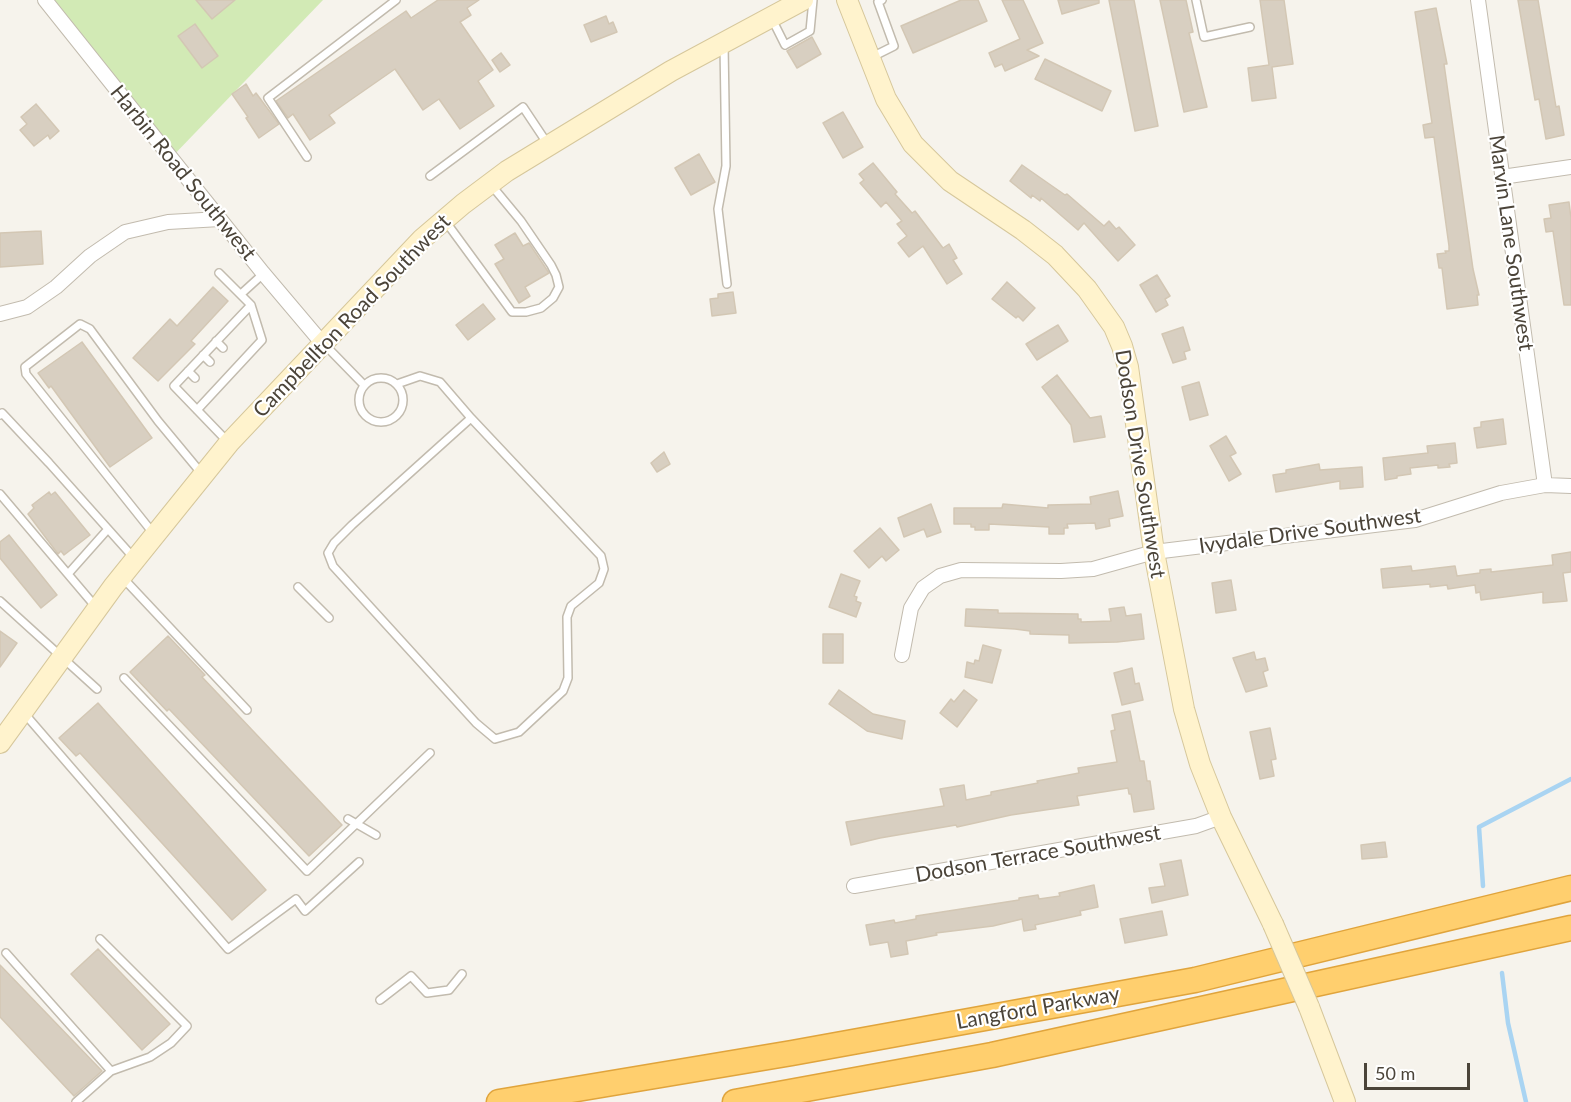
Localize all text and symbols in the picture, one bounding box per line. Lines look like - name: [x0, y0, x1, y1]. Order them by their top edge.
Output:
- street label: Harbin Road Southwest: [105, 80, 261, 266]
- street label: Marvin Lane Southwest: [1483, 133, 1539, 353]
- street label: Campbellton Road Southwest: [248, 209, 456, 423]
- street label: Dodson Drive Southwest: [1109, 348, 1171, 580]
- street label: Ivydale Drive Southwest: [1197, 503, 1423, 559]
- street label: Dodson Terrace Southwest: [913, 820, 1163, 888]
- street label: Langford Parkway: [954, 981, 1122, 1035]
- scale bar: [1367, 1051, 1474, 1089]
- text: 50 m: [1375, 1062, 1415, 1084]

